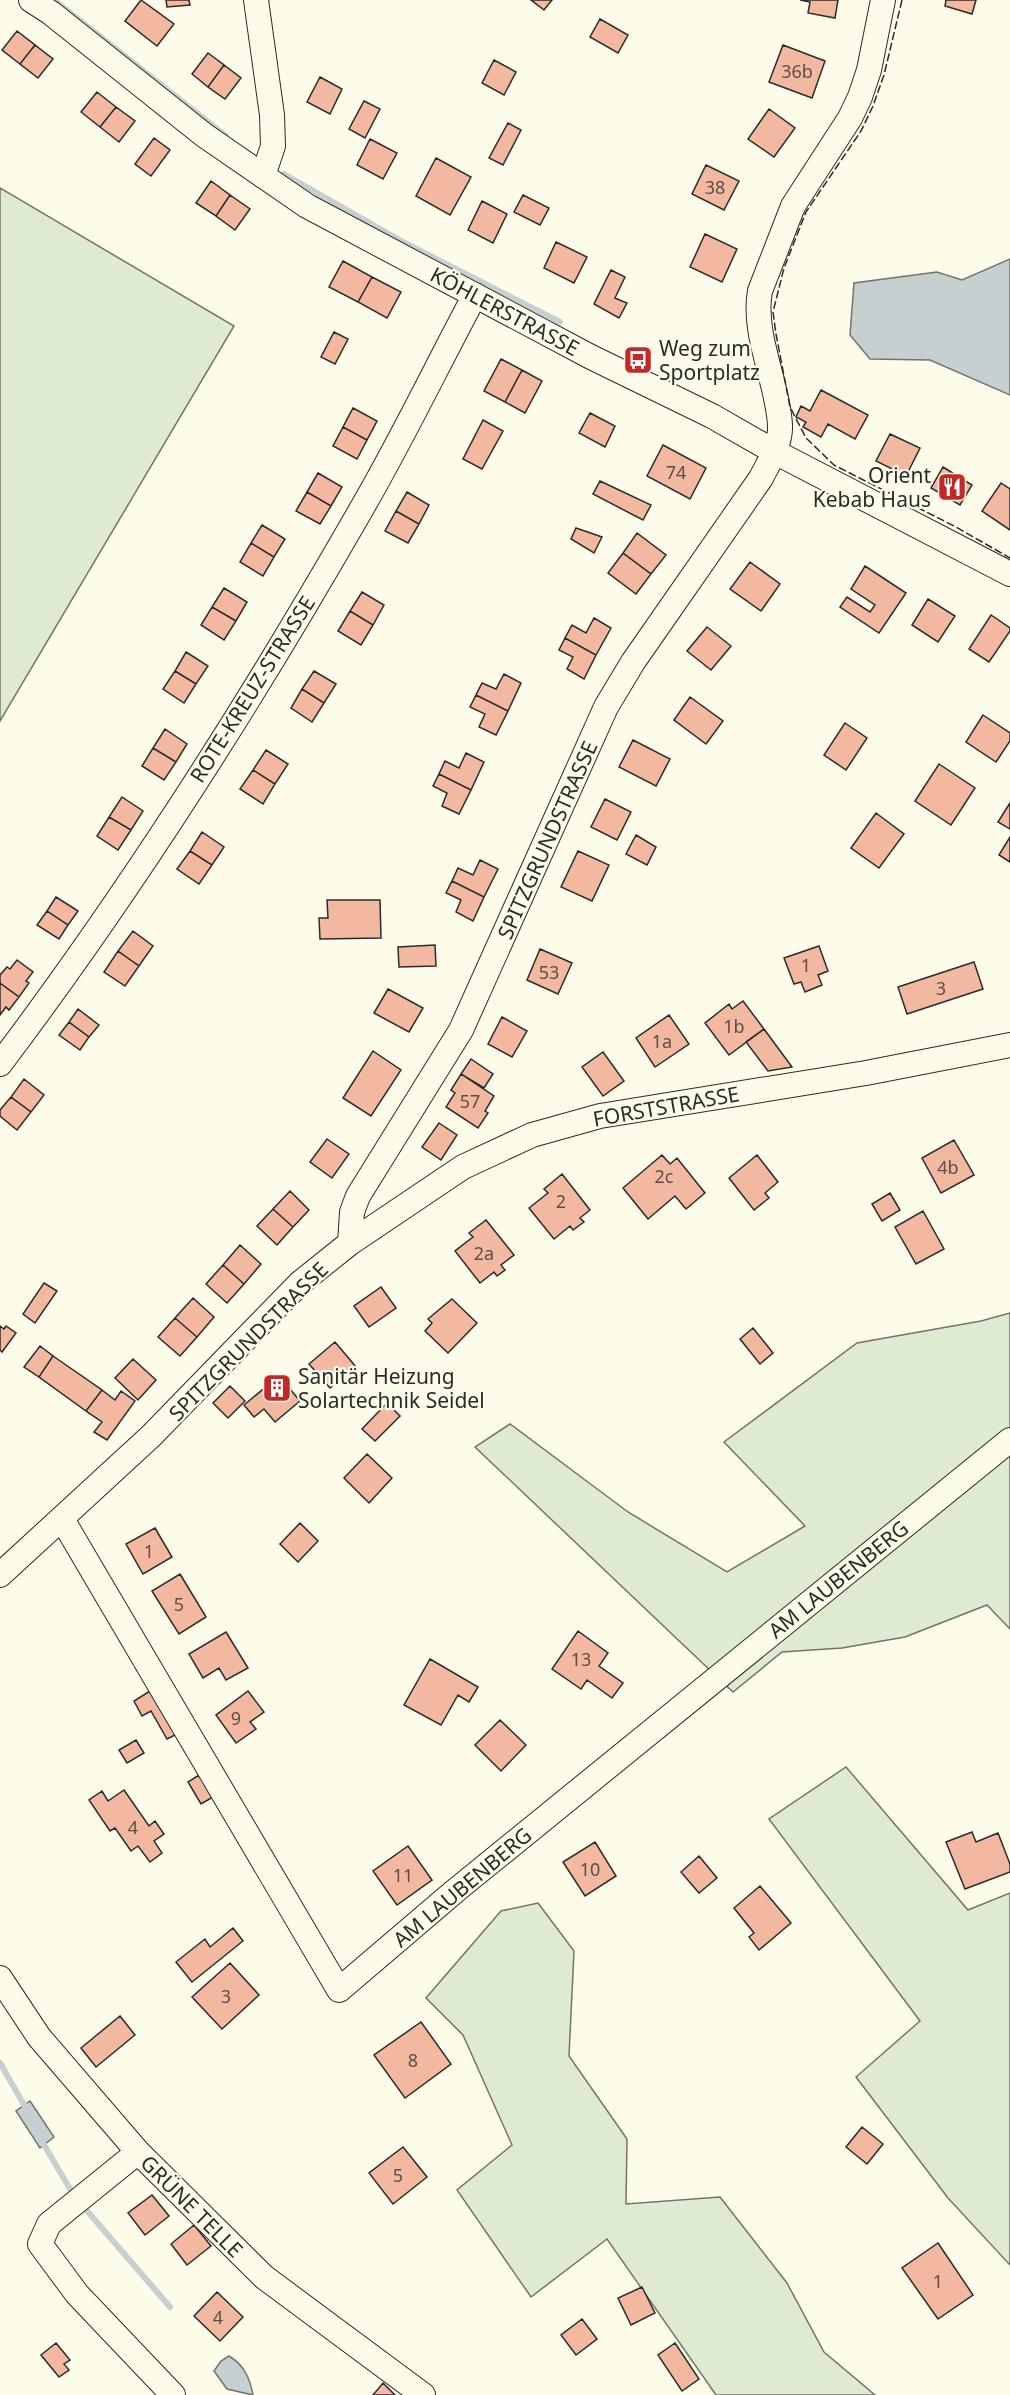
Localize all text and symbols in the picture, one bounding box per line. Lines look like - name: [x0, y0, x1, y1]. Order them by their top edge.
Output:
- house number: 36b: [781, 59, 813, 83]
- house number: 38: [705, 175, 725, 199]
- street label: KÖHLERSTRASSE: [426, 260, 584, 362]
- place label: Weg zum Sportplatz: [659, 334, 760, 386]
- bus stop icon: Weg zum Sportplatz: [622, 344, 654, 376]
- house number: 74: [666, 460, 686, 484]
- place label: Orient Kebab Haus: [813, 461, 931, 513]
- restaurant icon: Orient Kebab Haus: [936, 471, 968, 503]
- street label: ROTE-KREUZ-STRASSE: [183, 590, 321, 788]
- street label: SPITZGRUNDSTRASSE: [491, 736, 603, 944]
- house number: 1: [801, 953, 811, 977]
- house number: 53: [539, 960, 559, 984]
- house number: 3: [936, 976, 946, 1000]
- house number: 1b: [723, 1014, 745, 1038]
- house number: 1a: [652, 1029, 672, 1053]
- street label: FORSTSTRASSE: [591, 1079, 741, 1133]
- house number: 57: [460, 1089, 480, 1113]
- house number: 4b: [937, 1155, 959, 1179]
- house number: 2c: [655, 1164, 674, 1188]
- house number: 2: [556, 1189, 566, 1213]
- house number: 2a: [474, 1241, 494, 1265]
- street label: SPITZGRUNDSTRASSE: [162, 1255, 334, 1427]
- place label: Sanitär Heizung Solartechnik Seidel: [298, 1362, 485, 1414]
- building icon: Sanitär Heizung Solartechnik Seidel: [261, 1372, 293, 1404]
- street label: AM LAUBENBERG: [762, 1514, 914, 1644]
- house number: 1: [144, 1539, 154, 1563]
- house number: 5: [174, 1592, 184, 1616]
- house number: 13: [571, 1647, 591, 1671]
- house number: 9: [231, 1706, 241, 1730]
- house number: 4: [128, 1815, 138, 1839]
- street label: AM LAUBENBERG: [387, 1821, 537, 1953]
- house number: 10: [580, 1857, 600, 1881]
- house number: 11: [393, 1863, 413, 1887]
- house number: 3: [221, 1984, 231, 2008]
- house number: 8: [408, 2048, 418, 2072]
- street label: GRÜNE TELLE: [135, 2149, 249, 2263]
- house number: 5: [393, 2163, 403, 2187]
- house number: 1: [933, 2269, 943, 2293]
- house number: 4: [213, 2305, 223, 2329]

